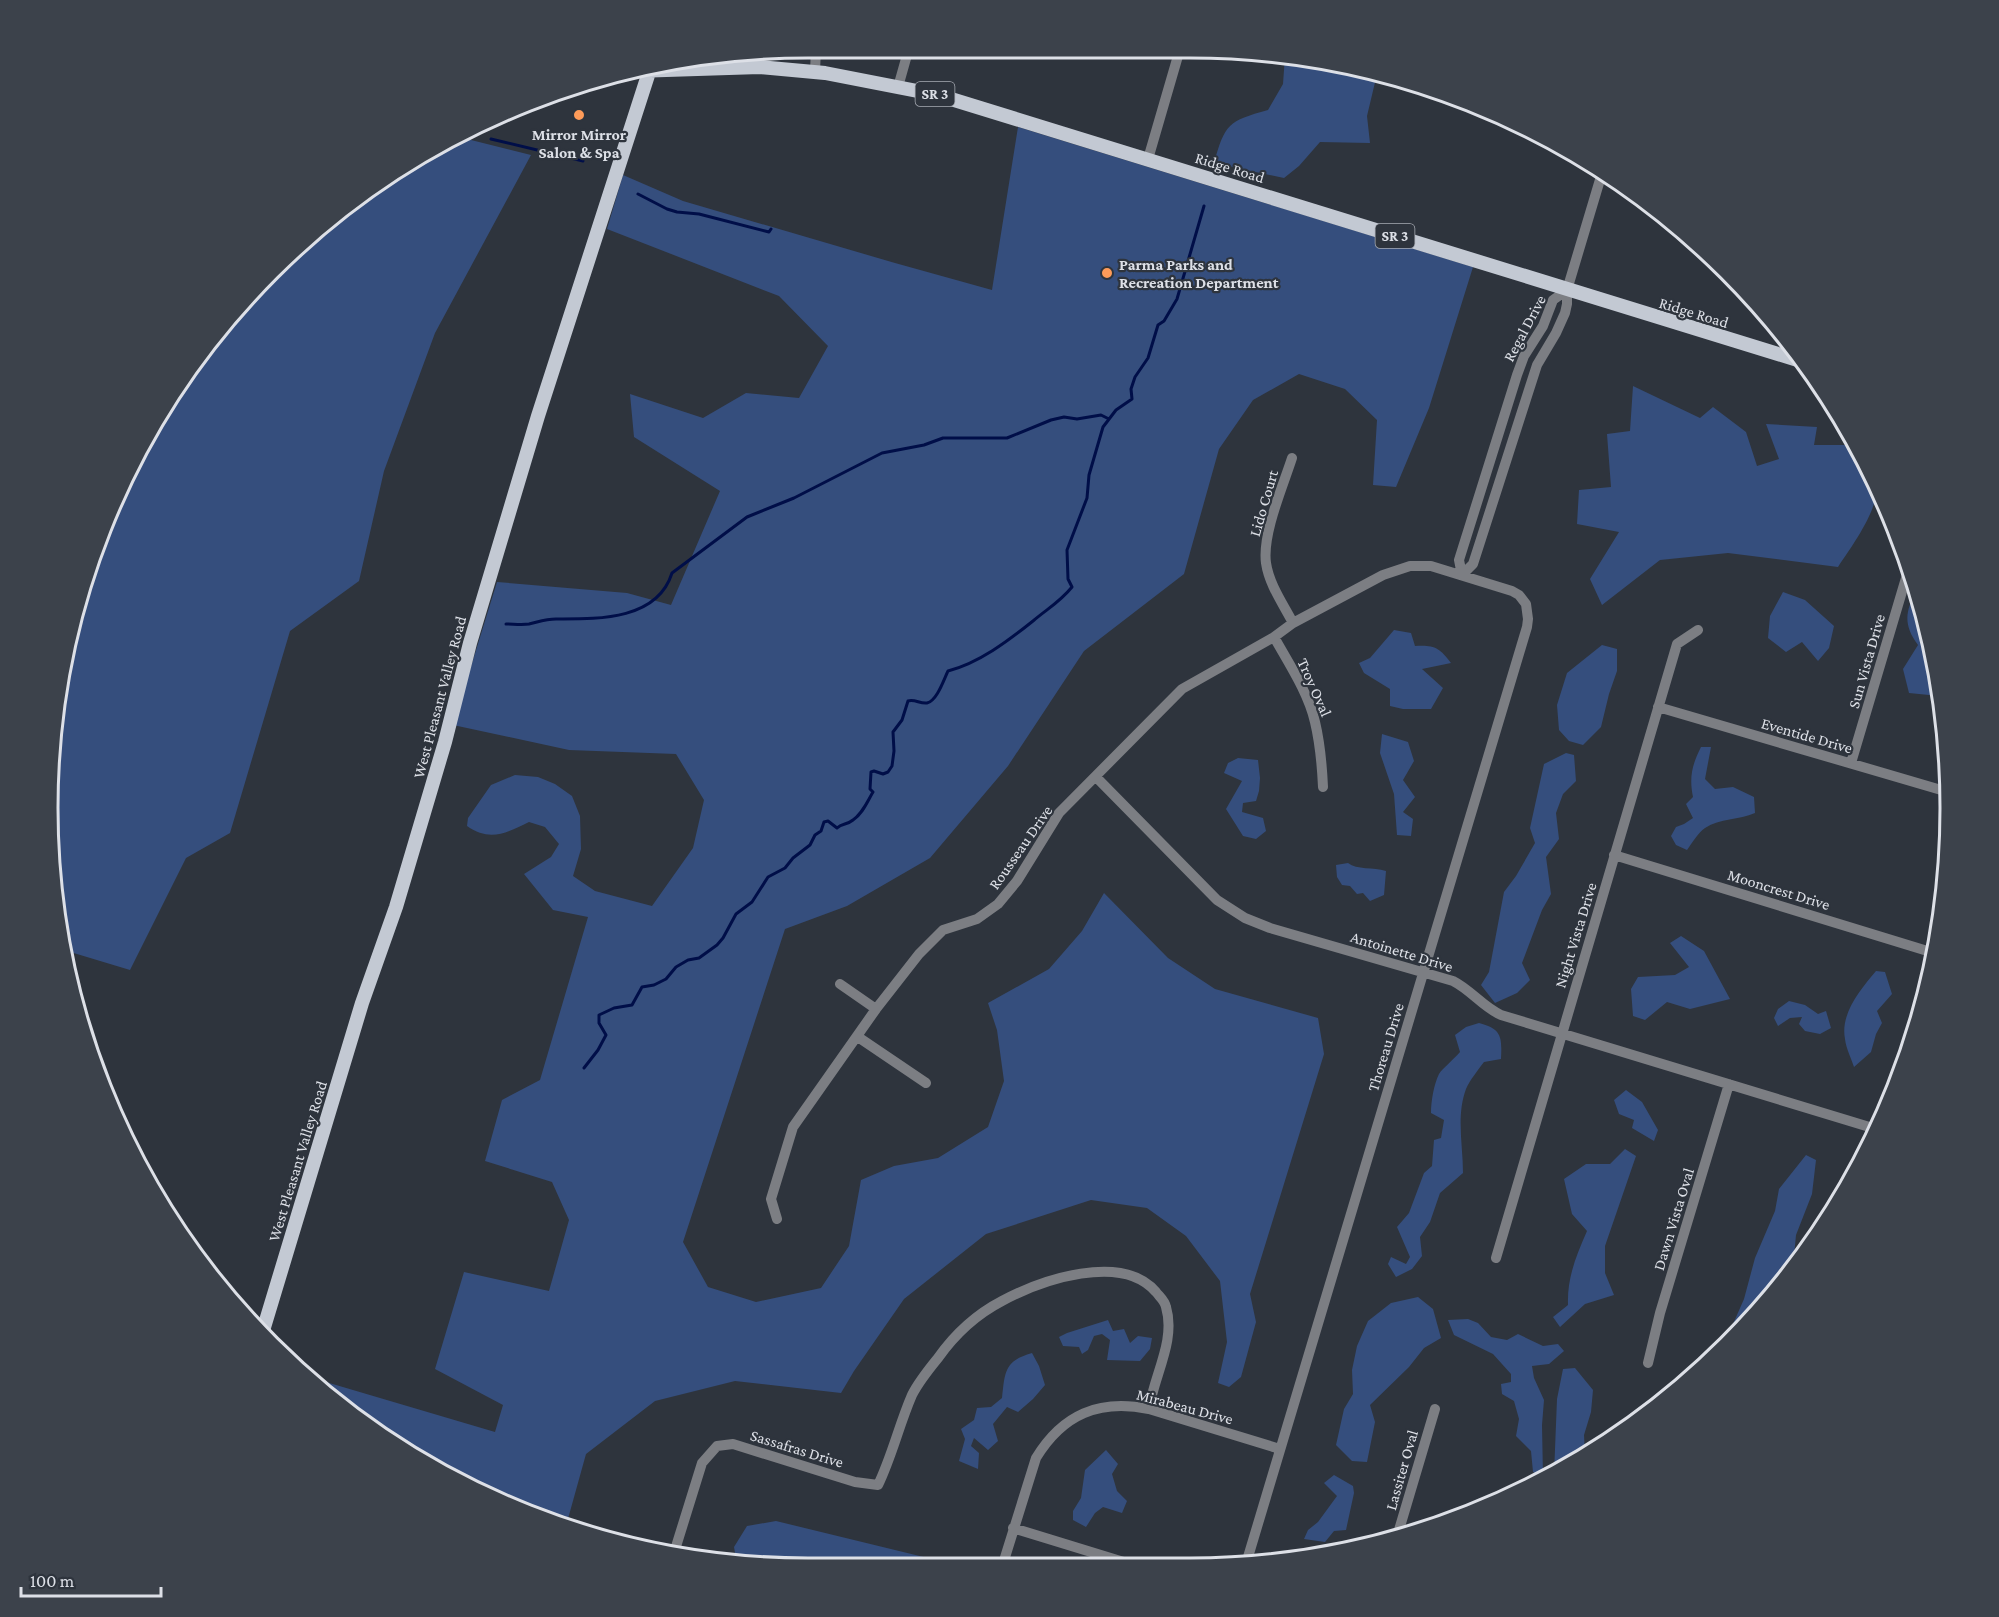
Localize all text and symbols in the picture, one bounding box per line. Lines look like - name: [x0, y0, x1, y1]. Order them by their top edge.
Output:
- road number: SR 3: [916, 82, 954, 106]
- marker: Mirror Mirror Salon & Spa: [572, 108, 586, 122]
- place label: Mirror Mirror Salon & Spa: [532, 126, 627, 161]
- street label: Ridge Road: [1193, 149, 1267, 187]
- road number: SR 3: [1376, 224, 1414, 248]
- place label: Parma Parks and Recreation Department: [1119, 256, 1279, 291]
- marker: Parma Parks and Recreation Department: [1100, 266, 1114, 280]
- street label: Regal Drive: [1500, 292, 1550, 365]
- street label: Ridge Road: [1657, 294, 1731, 332]
- street label: Lido Court: [1246, 467, 1281, 538]
- street label: Sun Vista Drive: [1845, 612, 1888, 710]
- street label: West Pleasant Valley Road: [410, 614, 470, 780]
- street label: Troy Oval: [1293, 655, 1335, 719]
- street label: Eventide Drive: [1759, 714, 1854, 757]
- street label: Rousseau Drive: [985, 802, 1056, 892]
- street label: Mooncrest Drive: [1726, 866, 1832, 913]
- street label: Night Vista Drive: [1551, 880, 1601, 990]
- street label: Antoinette Drive: [1349, 928, 1455, 975]
- street label: Thoreau Drive: [1364, 1001, 1407, 1093]
- street label: West Pleasant Valley Road: [265, 1078, 331, 1244]
- street label: Dawn Vista Oval: [1650, 1166, 1697, 1272]
- street label: Mirabeau Drive: [1135, 1385, 1235, 1428]
- street label: Sassafras Drive: [748, 1426, 845, 1471]
- street label: Lassiter Oval: [1382, 1428, 1421, 1512]
- scale bar: [21, 1560, 160, 1598]
- text: 100 m: [30, 1571, 75, 1591]

